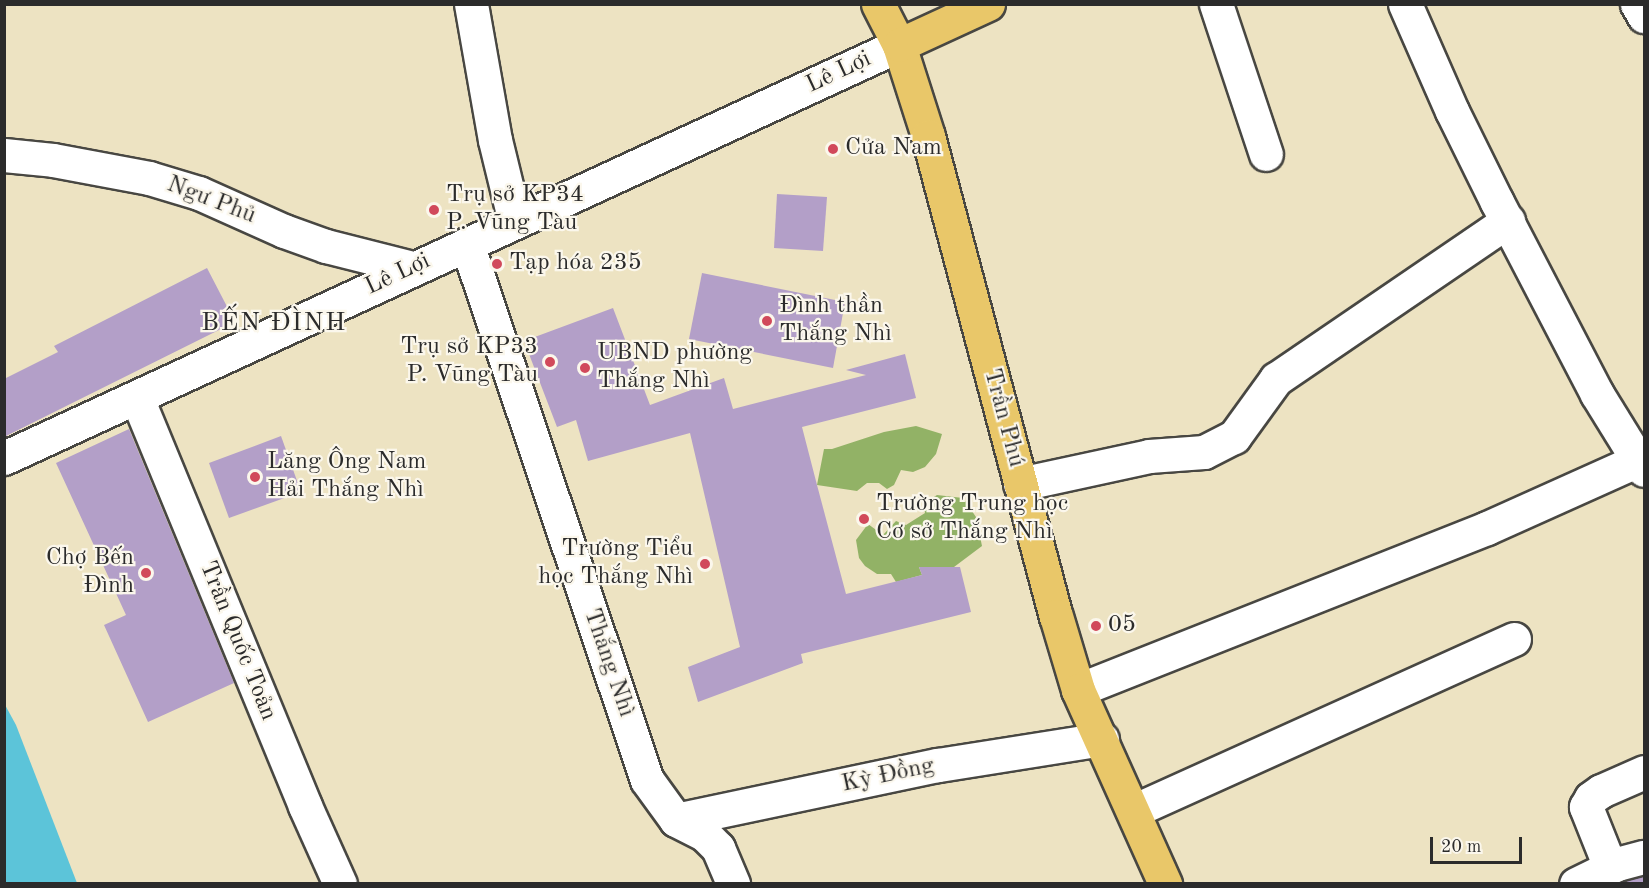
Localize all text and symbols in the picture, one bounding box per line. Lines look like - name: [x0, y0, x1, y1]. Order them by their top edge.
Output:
- street label: Lê Lợi: [802, 46, 876, 100]
- place label: Cửa Nam: [845, 135, 942, 163]
- marker: Cửa Nam: [826, 142, 840, 156]
- street label: Ngư Phủ: [162, 171, 260, 231]
- place label: Trụ sở KP34 P. Vũng Tàu: [446, 182, 584, 238]
- marker: Trụ sở KP34 P. Vũng Tàu: [427, 203, 441, 217]
- street label: Lê Lợi: [361, 248, 435, 302]
- place label: Tạp hóa 235: [509, 250, 642, 278]
- marker: Tạp hóa 235: [490, 257, 504, 271]
- place label: Đình thần Thắng Nhì: [779, 293, 892, 349]
- district label: BẾN ĐÌNH: [201, 308, 347, 340]
- marker: Đình thần Thắng Nhì: [760, 314, 774, 328]
- place label: Trụ sở KP33 P. Vũng Tàu: [400, 334, 538, 390]
- place label: UBND phường Thắng Nhì: [597, 340, 752, 396]
- marker: Trụ sở KP33 P. Vũng Tàu: [543, 355, 557, 369]
- marker: UBND phường Thắng Nhì: [578, 361, 592, 375]
- street label: Trần Phú: [976, 366, 1030, 470]
- place label: Lăng Ông Nam Hải Thắng Nhì: [267, 449, 426, 505]
- marker: Lăng Ông Nam Hải Thắng Nhì: [248, 470, 262, 484]
- place label: Trường Trung học Cơ sở Thắng Nhì: [876, 491, 1068, 547]
- marker: Trường Trung học Cơ sở Thắng Nhì: [857, 512, 871, 526]
- place label: Trường Tiểu học Thắng Nhì: [538, 536, 693, 592]
- place label: Chợ Bến Đình: [46, 545, 134, 601]
- street label: Trần Quốc Toản: [192, 557, 282, 725]
- marker: Trường Tiểu học Thắng Nhì: [698, 557, 712, 571]
- marker: Chợ Bến Đình: [139, 566, 153, 580]
- street label: Thắng Nhì: [576, 605, 640, 721]
- place label: 05: [1108, 612, 1136, 640]
- marker: 05: [1089, 619, 1103, 633]
- street label: Kỳ Đồng: [839, 752, 937, 800]
- scale bar: [1433, 825, 1524, 863]
- text: 20 m: [1441, 838, 1481, 856]

